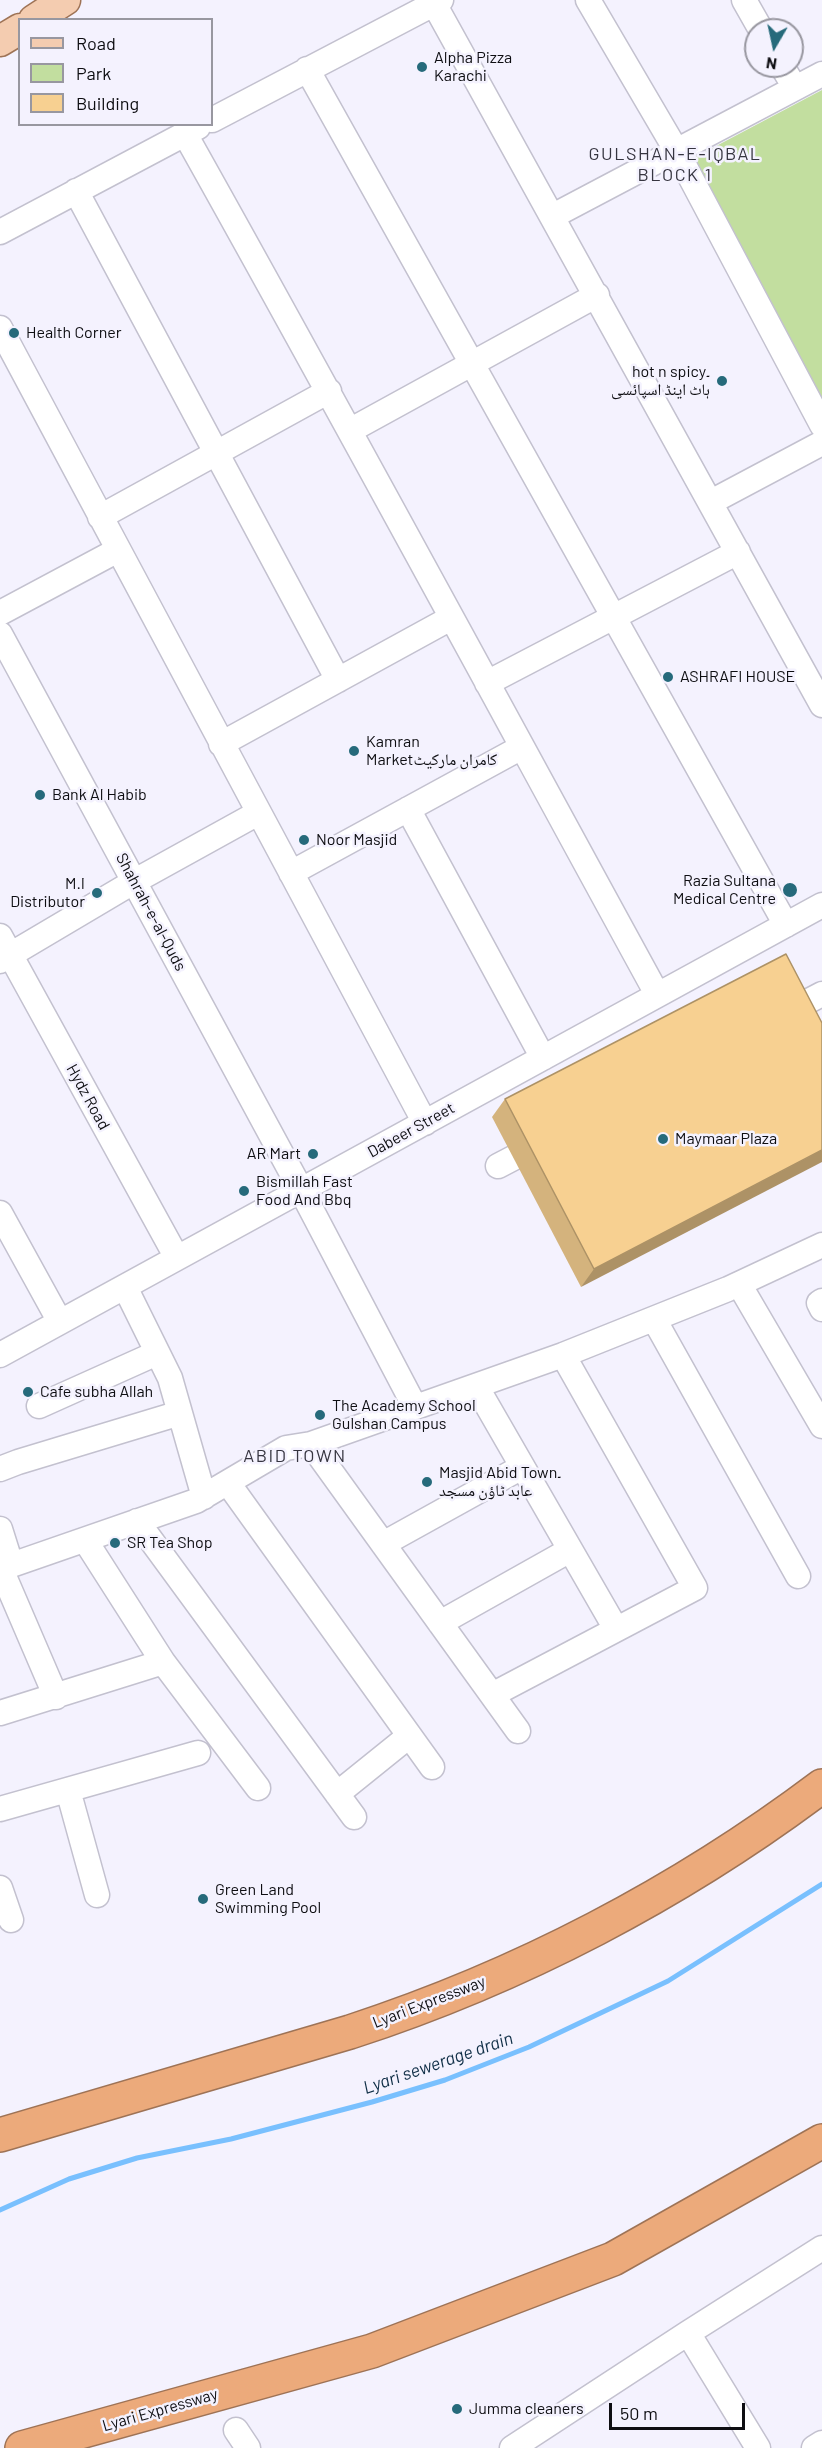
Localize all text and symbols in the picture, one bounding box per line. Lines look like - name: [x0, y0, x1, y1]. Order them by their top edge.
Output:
- legend: [18, 18, 213, 126]
- north arrow: [744, 18, 804, 78]
- text: Road: [76, 32, 116, 54]
- place label: Alpha Pizza Karachi: [434, 48, 512, 86]
- text: N: [765, 54, 778, 75]
- marker: Alpha Pizza Karachi: [415, 60, 429, 74]
- text: Park: [76, 62, 111, 84]
- text: Building: [76, 92, 139, 114]
- district label: GULSHAN-E-IQBAL BLOCK 1: [588, 143, 762, 186]
- place label: Health Corner: [26, 323, 122, 343]
- marker: Health Corner: [7, 326, 21, 340]
- place label: hot n spicy۔ ہاٹ اینڈ اسپائسی: [611, 362, 710, 400]
- marker: hot n spicy۔ ہاٹ اینڈ اسپائسی: [715, 374, 729, 388]
- place label: ASHRAFI HOUSE: [680, 667, 795, 687]
- marker: ASHRAFI HOUSE: [661, 670, 675, 684]
- place label: Kamran Marketکامران مارکیٹ: [366, 732, 497, 770]
- marker: Kamran Marketکامران مارکیٹ: [347, 744, 361, 758]
- place label: Bank Al Habib: [52, 785, 147, 805]
- marker: Bank Al Habib: [33, 788, 47, 802]
- place label: Noor Masjid: [316, 830, 397, 850]
- marker: Noor Masjid: [297, 833, 311, 847]
- street label: Shahrah-e-al-Quds: [112, 850, 190, 974]
- place label: Razia Sultana Medical Centre: [673, 871, 776, 909]
- place label: M.I Distributor: [10, 874, 85, 912]
- marker: Razia Sultana Medical Centre: [781, 881, 799, 899]
- marker: M.I Distributor: [90, 886, 104, 900]
- street label: Hydz Road: [62, 1061, 114, 1133]
- street label: Dabeer Street: [364, 1098, 458, 1162]
- place label: Maymaar Plaza: [675, 1129, 777, 1149]
- marker: Maymaar Plaza: [656, 1132, 670, 1146]
- place label: AR Mart: [247, 1144, 301, 1164]
- marker: AR Mart: [306, 1147, 320, 1161]
- place label: Bismillah Fast Food And Bbq: [256, 1172, 353, 1210]
- marker: Bismillah Fast Food And Bbq: [237, 1184, 251, 1198]
- place label: Cafe subha Allah: [40, 1382, 153, 1402]
- marker: Cafe subha Allah: [21, 1385, 35, 1399]
- place label: The Academy School Gulshan Campus: [332, 1396, 476, 1434]
- marker: The Academy School Gulshan Campus: [313, 1408, 327, 1422]
- district label: ABID TOWN: [243, 1445, 347, 1467]
- place label: Masjid Abid Town۔ عابد ٹاؤن مسجد: [439, 1463, 561, 1501]
- marker: Masjid Abid Town۔ عابد ٹاؤن مسجد: [420, 1475, 434, 1489]
- place label: SR Tea Shop: [127, 1533, 213, 1553]
- marker: SR Tea Shop: [108, 1536, 122, 1550]
- place label: Green Land Swimming Pool: [215, 1880, 321, 1918]
- marker: Green Land Swimming Pool: [196, 1892, 210, 1906]
- street label: Lyari Expressway: [370, 1972, 488, 2032]
- water label: Lyari sewerage drain: [360, 2027, 516, 2099]
- street label: Lyari Expressway: [100, 2384, 220, 2436]
- scale bar: [612, 2391, 748, 2429]
- place label: Jumma cleaners: [469, 2399, 584, 2419]
- marker: Jumma cleaners: [450, 2402, 464, 2416]
- text: 50 m: [620, 2402, 658, 2424]

